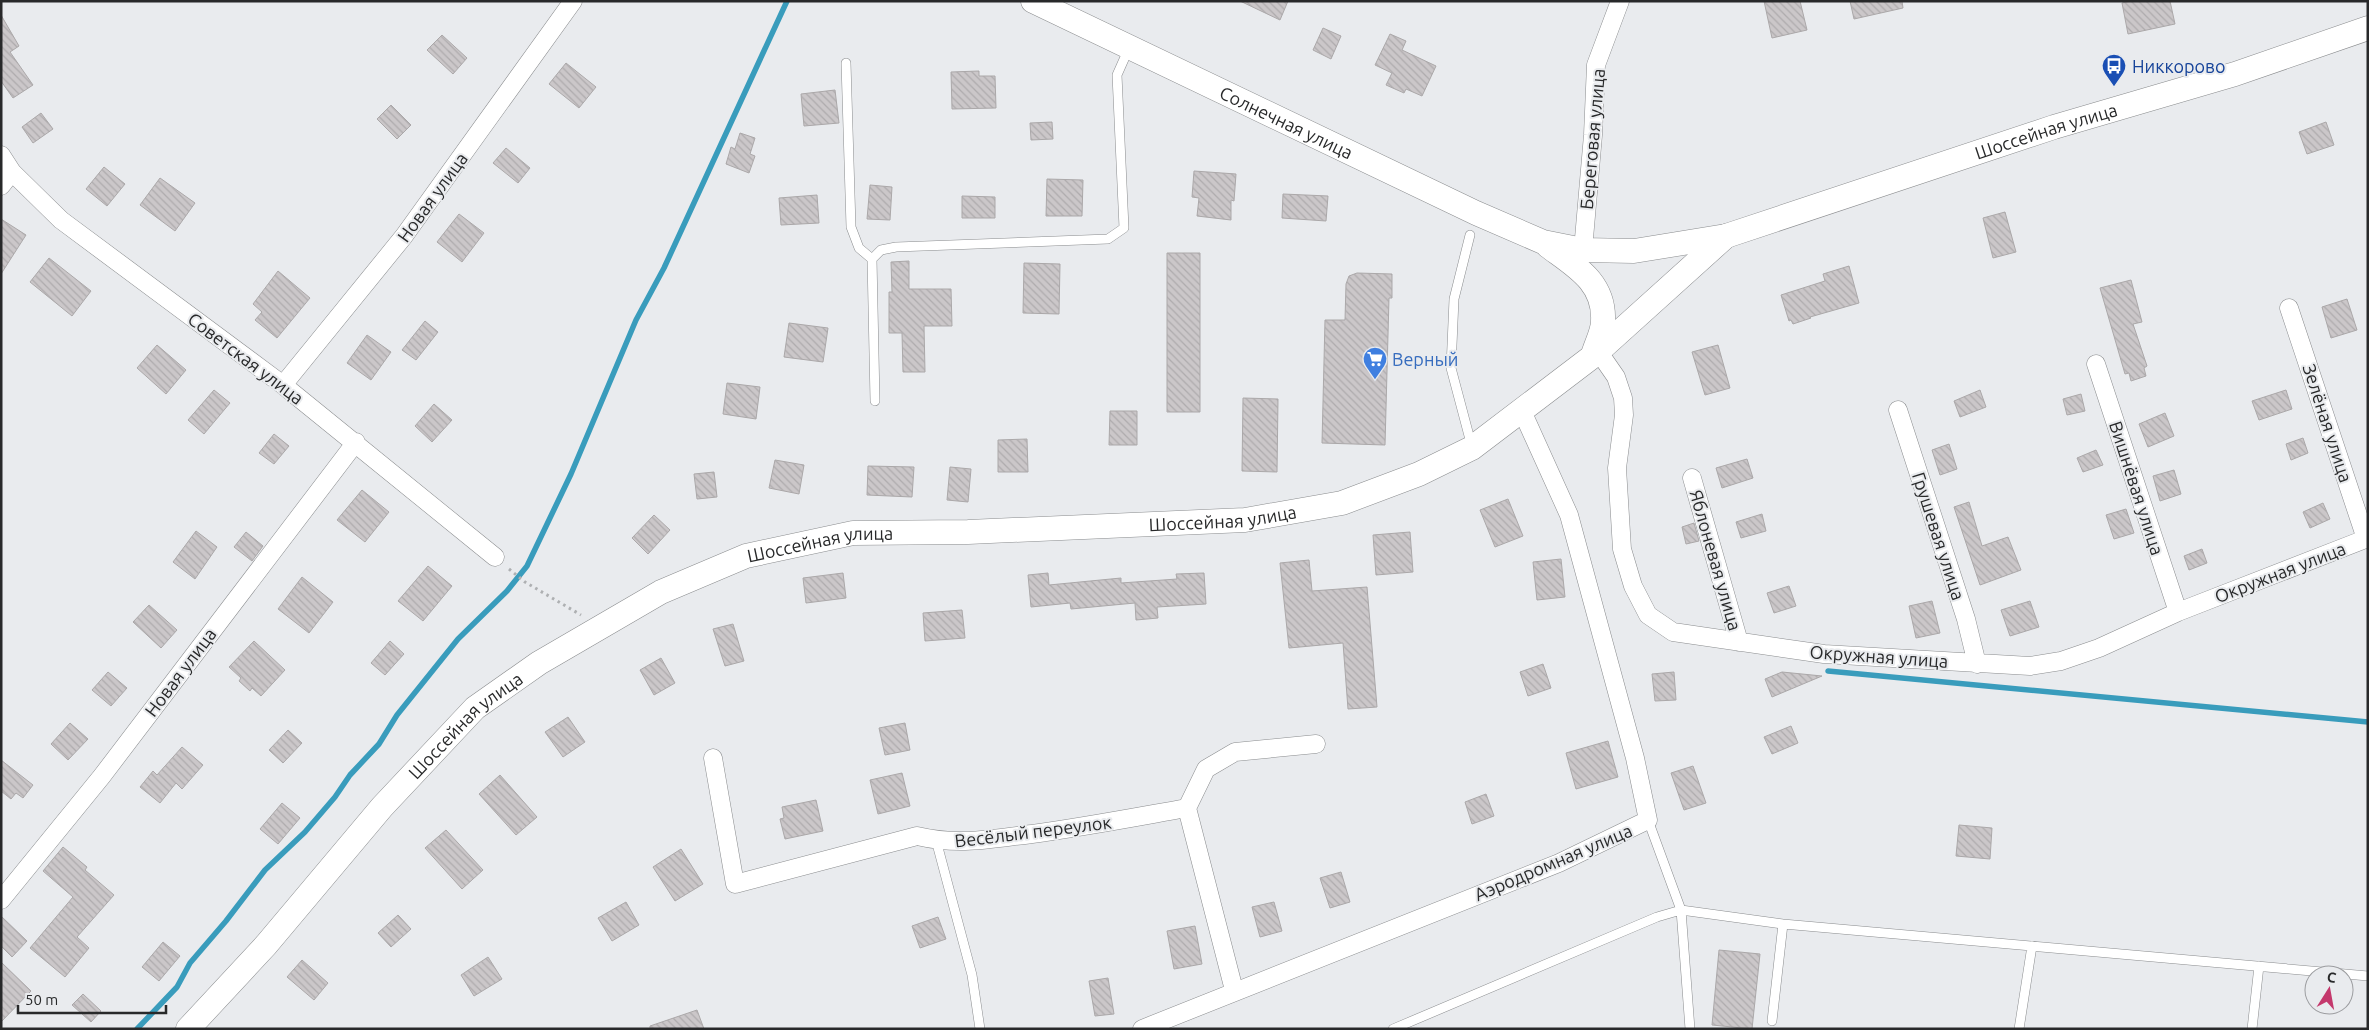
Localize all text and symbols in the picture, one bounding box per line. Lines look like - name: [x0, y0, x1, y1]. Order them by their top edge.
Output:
- bus stop icon: Никкорово: [2101, 53, 2127, 87]
- place label: Никкорово: [2132, 56, 2225, 76]
- street label: Береговая улица: [1576, 68, 1608, 210]
- street label: Солнечная улица: [1217, 82, 1356, 163]
- street label: Шоссейная улица: [1972, 99, 2120, 163]
- street label: Новая улица: [393, 149, 471, 245]
- street label: Советская улица: [184, 308, 308, 408]
- supermarket icon: Верный: [1362, 346, 1388, 380]
- place label: Верный: [1392, 349, 1458, 369]
- street label: Зелёная улица: [2299, 361, 2357, 485]
- street label: Вишнёвая улица: [2106, 419, 2168, 557]
- street label: Грушевая улица: [1909, 469, 1969, 603]
- street label: Яблоневая улица: [1686, 487, 1746, 633]
- street label: Шоссейная улица: [1148, 501, 1298, 534]
- street label: Шоссейная улица: [745, 523, 893, 565]
- street label: Окружная улица: [2212, 538, 2348, 606]
- street label: Новая улица: [140, 624, 220, 720]
- street label: Окружная улица: [1809, 641, 1949, 671]
- street label: Шоссейная улица: [404, 668, 526, 783]
- street label: Весёлый переулок: [953, 811, 1113, 851]
- street label: Аэродромная улица: [1471, 820, 1635, 904]
- north arrow: [2304, 965, 2354, 1015]
- text: С: [2326, 969, 2337, 986]
- scale bar: [18, 982, 165, 1014]
- text: 50 m: [25, 991, 58, 1008]

